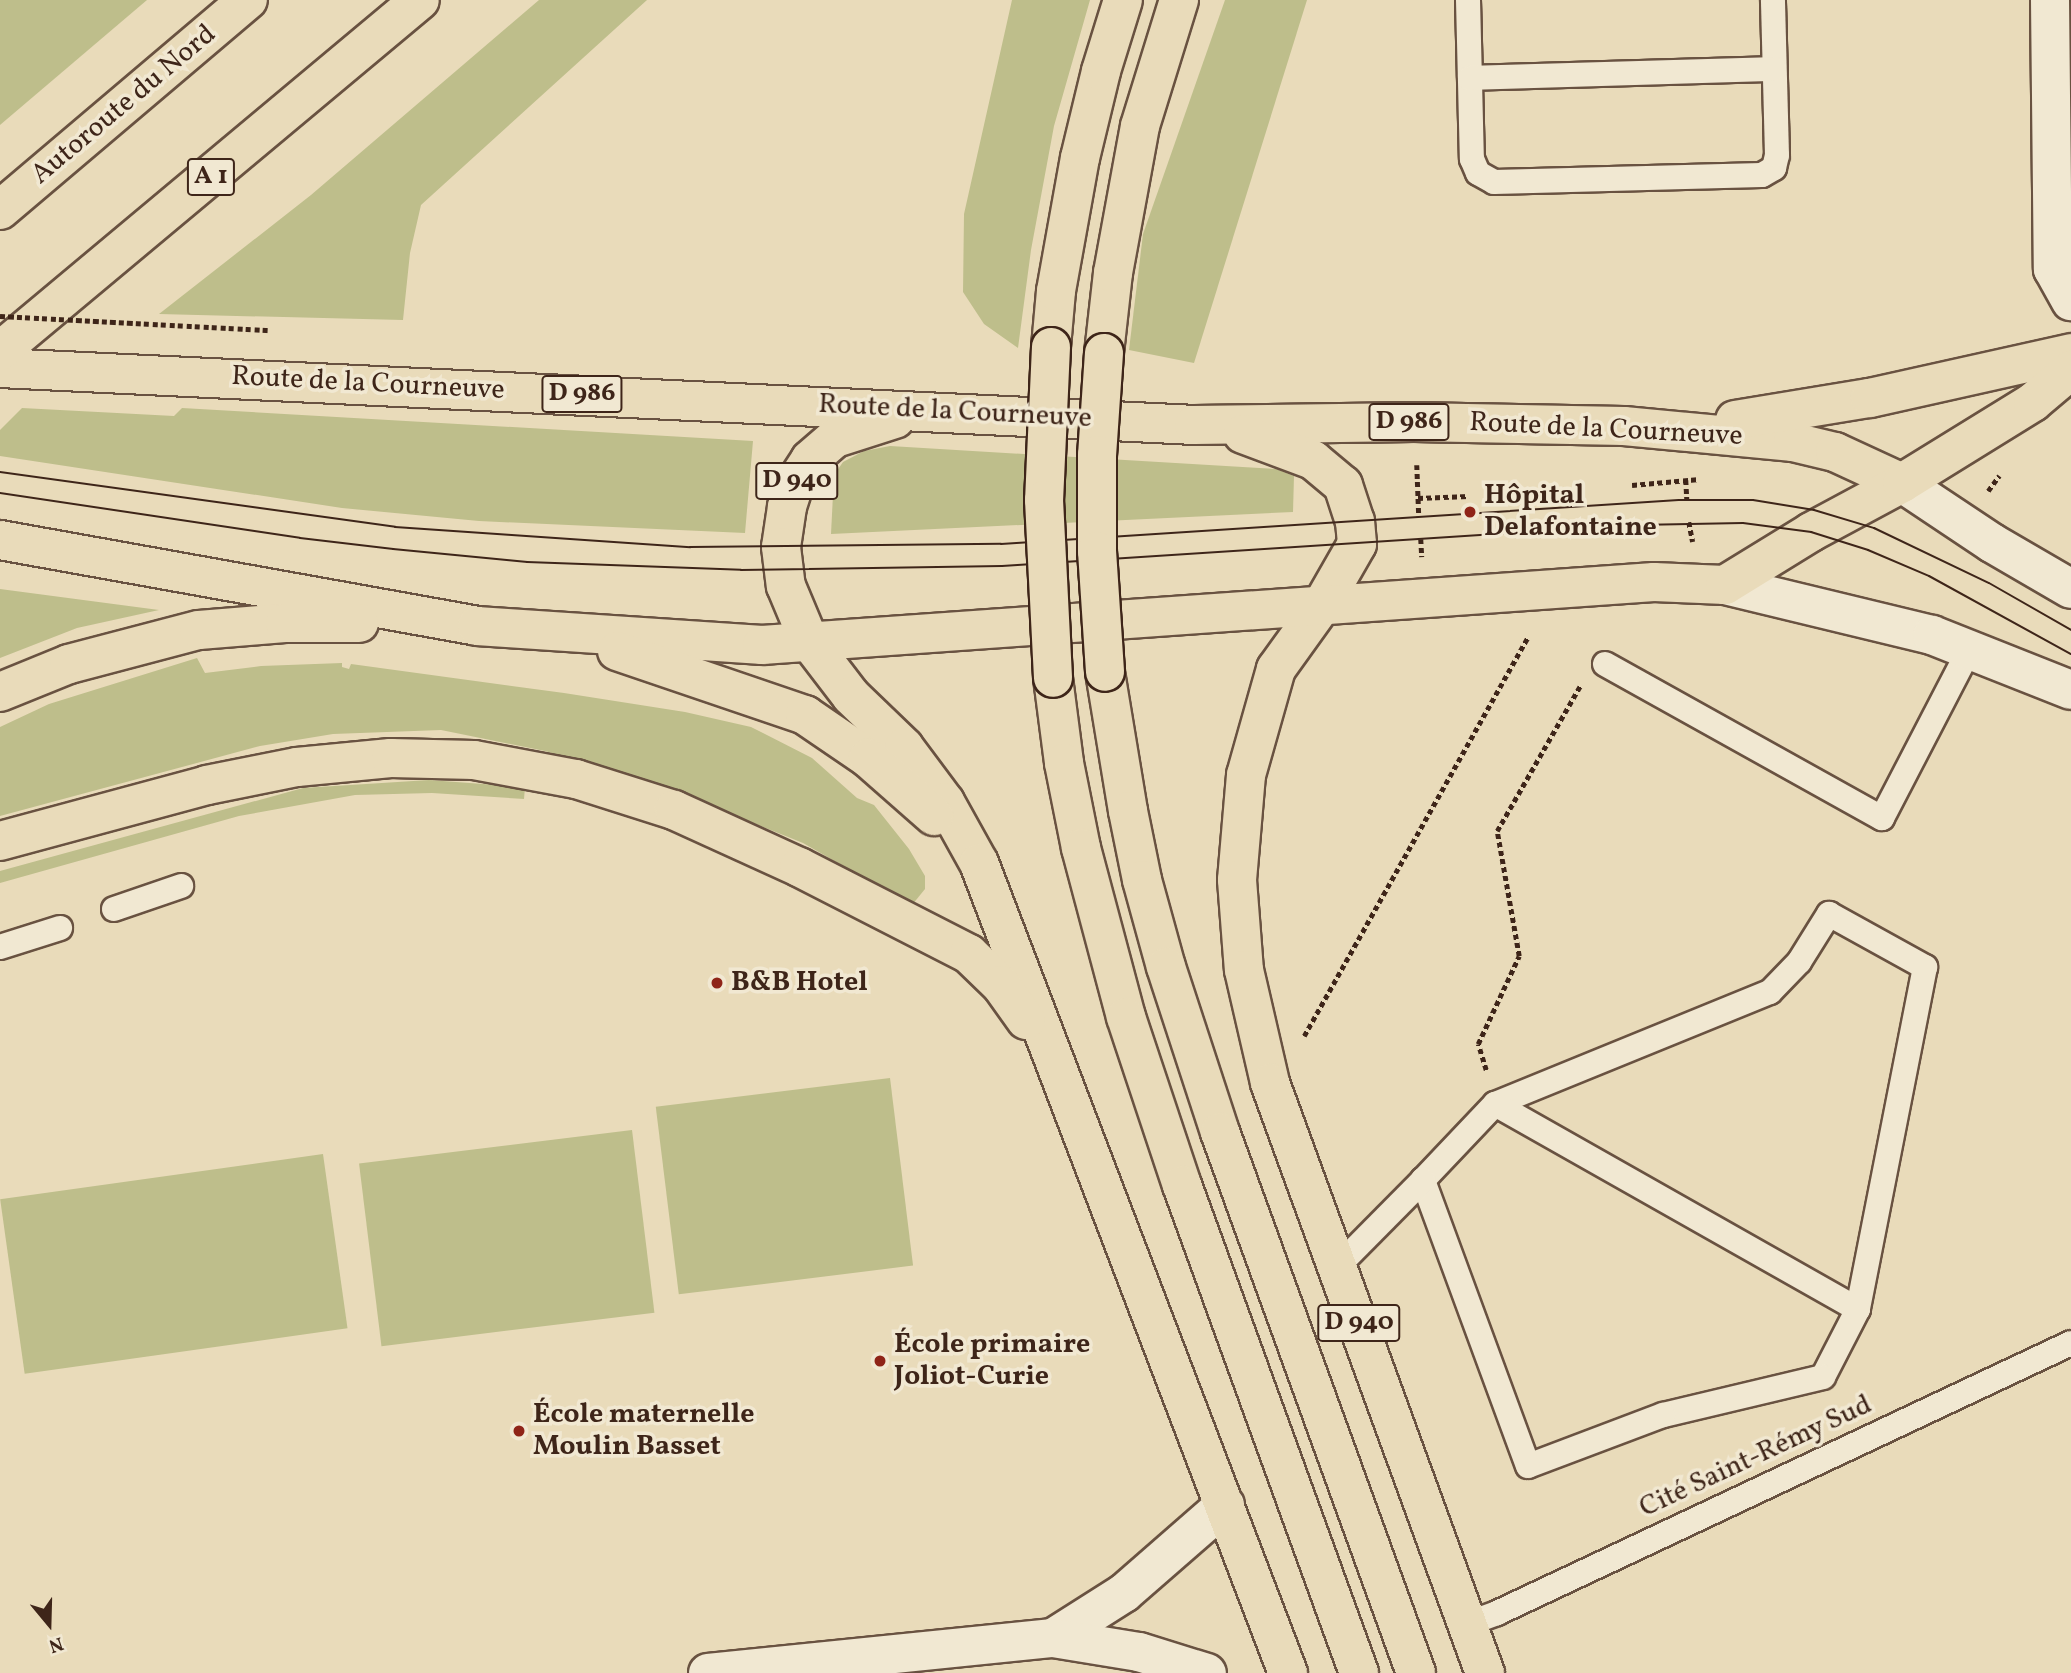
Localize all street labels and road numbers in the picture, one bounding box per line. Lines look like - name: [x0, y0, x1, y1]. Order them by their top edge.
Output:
- street label: Autoroute du Nord: [25, 18, 223, 192]
- road number: A 1: [186, 154, 235, 200]
- street label: Route de la Courneuve: [230, 360, 506, 408]
- road number: D 986: [540, 372, 624, 416]
- street label: Route de la Courneuve: [817, 388, 1093, 436]
- road number: D 986: [1367, 400, 1451, 444]
- street label: Route de la Courneuve: [1468, 406, 1744, 454]
- road number: D 940: [755, 458, 839, 503]
- road number: D 940: [1317, 1300, 1401, 1346]
- street label: Cité Saint-Rémy Sud: [1634, 1388, 1878, 1526]

